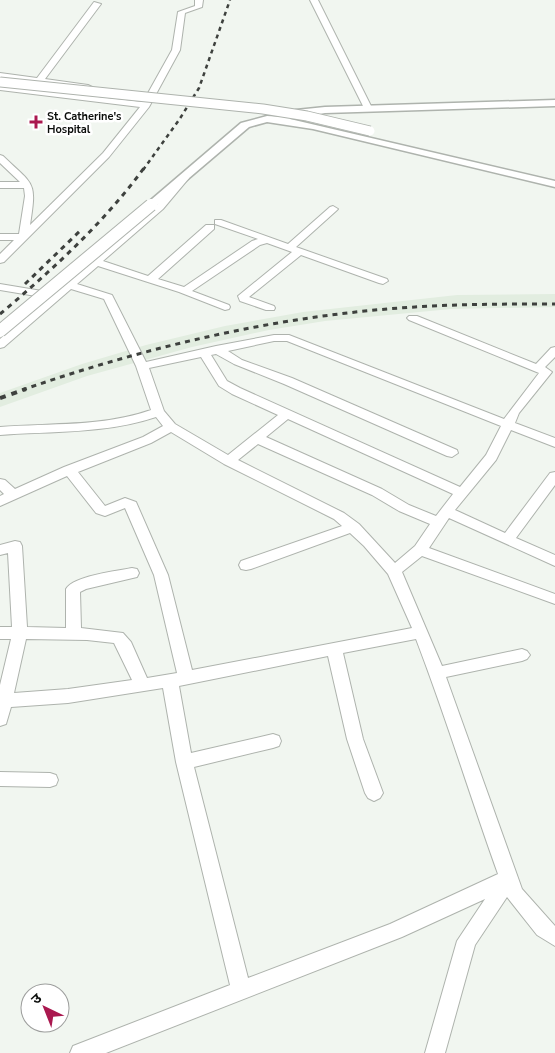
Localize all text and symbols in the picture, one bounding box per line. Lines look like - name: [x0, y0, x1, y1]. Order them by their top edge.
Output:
- place label: St. Catherine's Hospital: [47, 109, 121, 137]
- marker: St. Catherine's Hospital: [29, 115, 43, 129]
- north arrow: [20, 983, 70, 1033]
- text: उ: [27, 989, 47, 1009]

